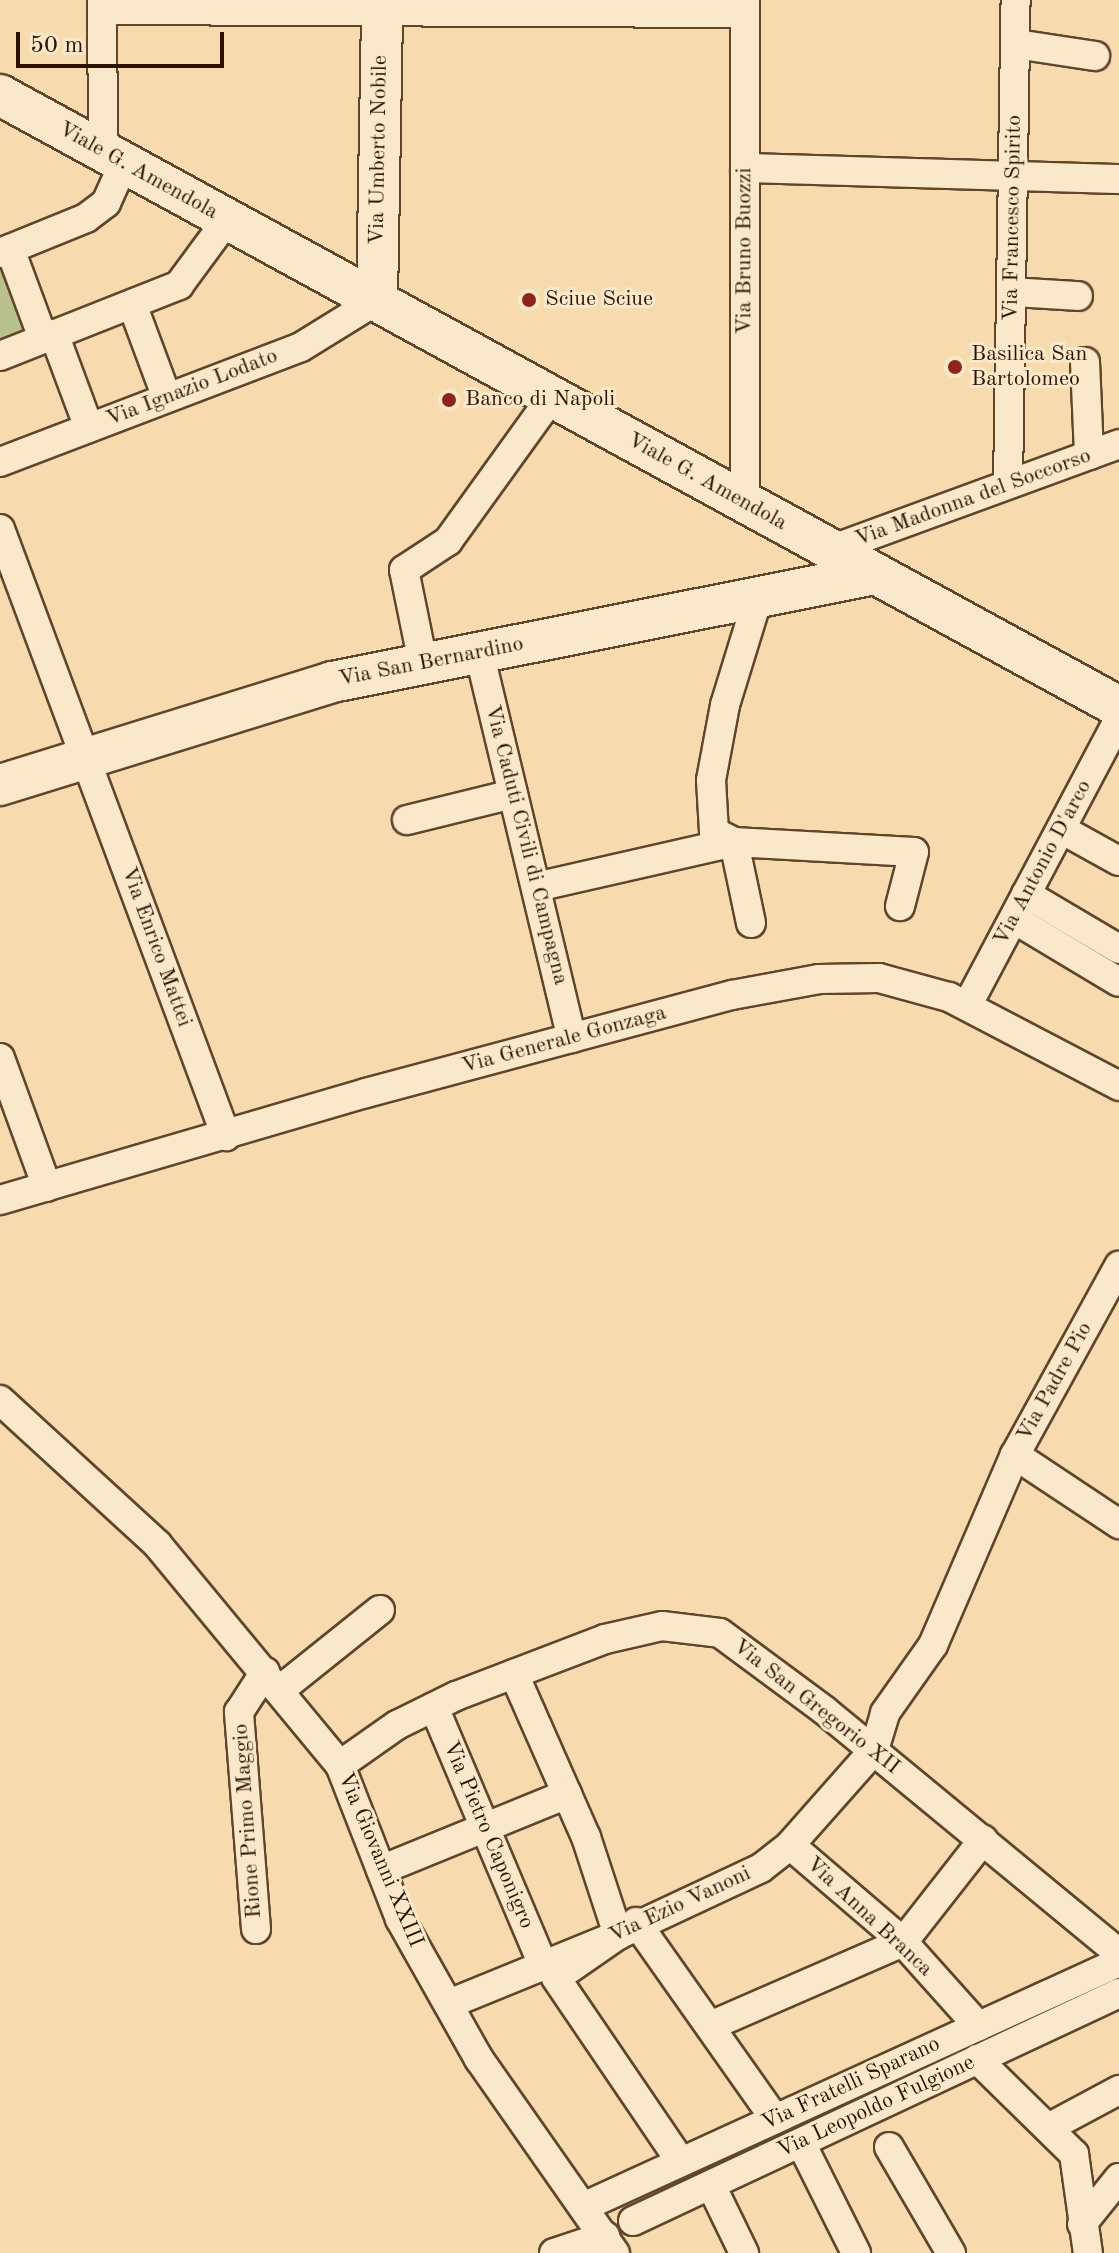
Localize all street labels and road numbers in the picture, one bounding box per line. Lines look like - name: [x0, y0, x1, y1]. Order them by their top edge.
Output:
- street label: Via Umberto Nobile: [364, 55, 394, 245]
- street label: Via Francesco Spirito: [998, 115, 1028, 321]
- street label: Viale G. Amendola: [53, 116, 223, 226]
- street label: Via Bruno Buozzi: [732, 167, 758, 335]
- street label: Via Ignazio Lodato: [103, 343, 281, 433]
- street label: Viale G. Amendola: [622, 427, 792, 537]
- street label: Via Madonna del Soccorso: [851, 443, 1095, 553]
- street label: Via San Bernardino: [336, 631, 526, 693]
- street label: Via Caduti Civili di Campagna: [478, 702, 574, 988]
- street label: Via Antonio D'arco: [988, 776, 1098, 950]
- street label: Via Enrico Mattei: [115, 863, 197, 1031]
- street label: Via Generale Gonzaga: [459, 1000, 669, 1080]
- street label: Via Padre Pio: [1011, 1318, 1099, 1446]
- street label: Via San Gregorio XII: [727, 1633, 905, 1781]
- street label: Rione Primo Maggio: [228, 1723, 268, 1919]
- street label: Via Pietro Caponigro: [437, 1737, 539, 1933]
- street label: Via Giovanni XXIII: [331, 1769, 429, 1951]
- street label: Via Anna Branca: [800, 1851, 938, 1983]
- street label: Via Ezio Vanoni: [605, 1861, 755, 1949]
- street label: Via Fratelli Sparano: [757, 2031, 945, 2137]
- street label: Via Leopoldo Fulgione: [773, 2050, 979, 2164]

